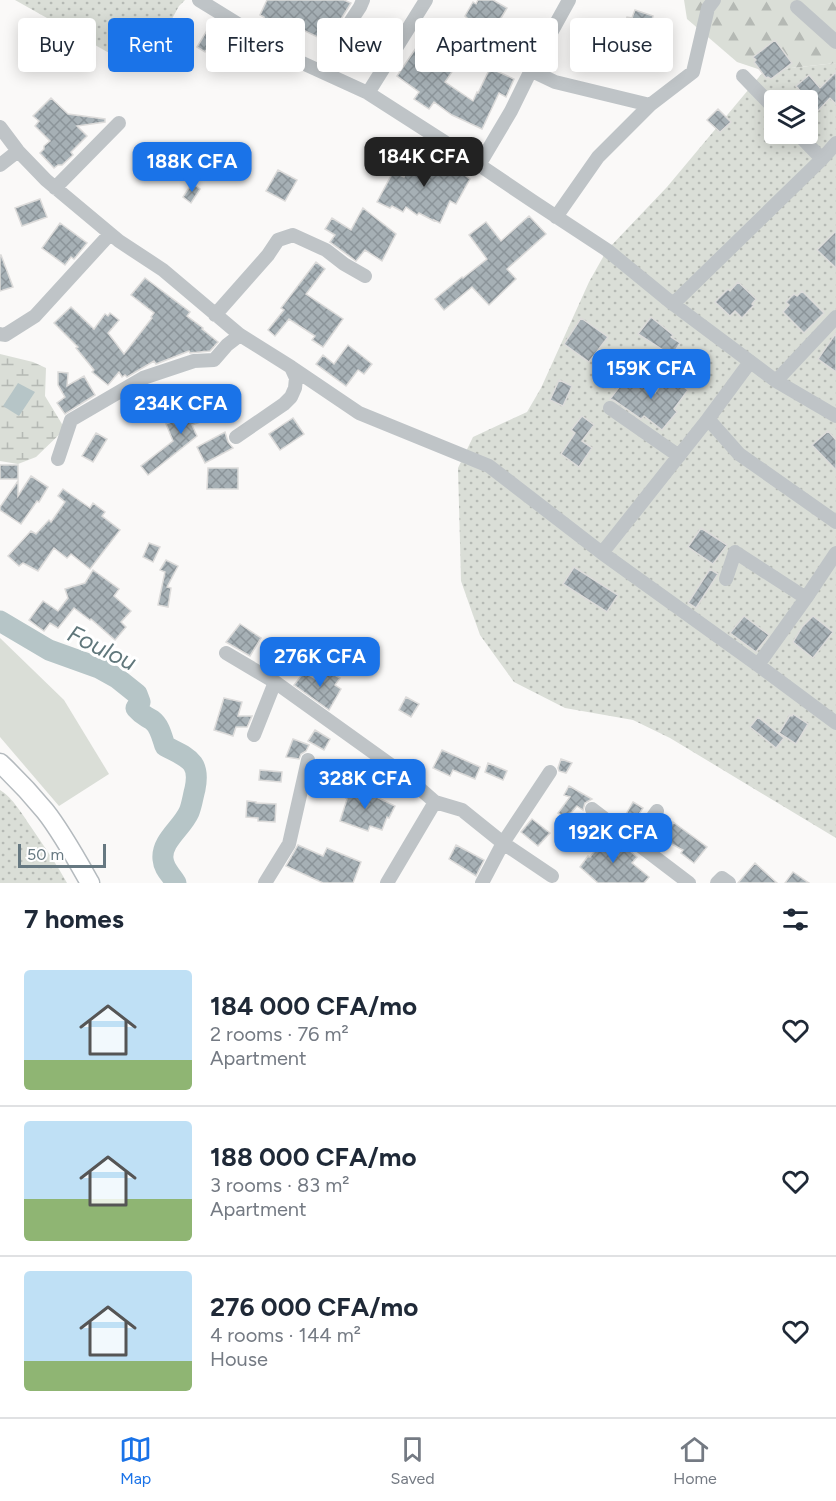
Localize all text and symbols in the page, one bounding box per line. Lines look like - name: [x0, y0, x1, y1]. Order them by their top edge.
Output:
- chip: Buy: [18, 18, 96, 72]
- chip: Rent: [108, 18, 194, 72]
- chip: Filters: [206, 18, 305, 72]
- chip: New: [317, 18, 403, 72]
- chip: Apartment: [415, 18, 558, 72]
- chip: House: [570, 18, 673, 72]
- map controls: [764, 90, 818, 144]
- button: layers: [764, 90, 818, 144]
- pin: 184K CFA: [362, 137, 486, 188]
- pin: 188K CFA: [130, 142, 254, 193]
- text: 184K CFA: [378, 144, 470, 168]
- text: 188K CFA: [147, 149, 237, 173]
- pin: 159K CFA: [589, 349, 713, 400]
- text: 159K CFA: [606, 356, 696, 380]
- pin: 234K CFA: [119, 384, 243, 435]
- text: 234K CFA: [134, 391, 228, 415]
- water label: Foulou: [63, 619, 141, 677]
- pin: 276K CFA: [258, 637, 382, 688]
- text: 276K CFA: [274, 644, 366, 668]
- pin: 328K CFA: [303, 759, 427, 810]
- text: 328K CFA: [319, 766, 411, 790]
- pin: 192K CFA: [551, 813, 675, 864]
- text: 192K CFA: [568, 820, 658, 844]
- scale bar: [18, 841, 106, 868]
- text: 50 m: [27, 845, 64, 864]
- text: 7 homes: [24, 903, 124, 935]
- icon: filters: [779, 903, 812, 936]
- text: 184 000 CFA/mo: [210, 990, 417, 1022]
- icon: home: [72, 994, 144, 1066]
- icon: heart: [779, 1014, 812, 1047]
- text: 2 rooms · 76 m²: [210, 1022, 349, 1046]
- text: Apartment: [210, 1046, 307, 1070]
- text: 188 000 CFA/mo: [210, 1141, 417, 1173]
- icon: home: [72, 1145, 144, 1217]
- icon: heart: [779, 1165, 812, 1198]
- text: 3 rooms · 83 m²: [210, 1173, 349, 1197]
- text: Apartment: [210, 1197, 307, 1221]
- text: 276 000 CFA/mo: [210, 1291, 418, 1323]
- icon: home: [72, 1295, 144, 1367]
- icon: heart: [779, 1315, 812, 1348]
- text: 4 rooms · 144 m²: [210, 1323, 361, 1347]
- text: House: [210, 1347, 268, 1371]
- tab: Map: [119, 1433, 152, 1488]
- tab: Saved: [391, 1433, 435, 1488]
- tab: Home: [673, 1433, 717, 1488]

